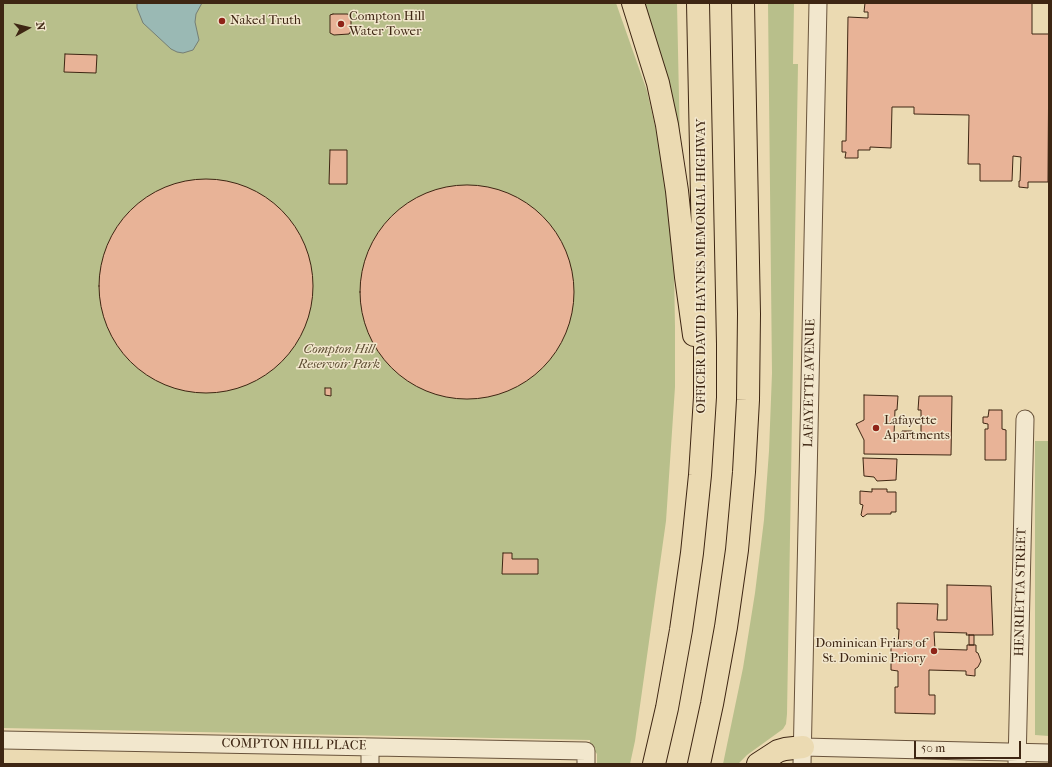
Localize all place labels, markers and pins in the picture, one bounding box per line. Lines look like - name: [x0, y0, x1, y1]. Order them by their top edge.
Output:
- place label: Compton Hill Water Tower: [349, 9, 425, 40]
- place label: Naked Truth: [230, 13, 301, 29]
- marker: Naked Truth: [217, 16, 227, 26]
- marker: Compton Hill Water Tower: [336, 19, 346, 29]
- place label: Lafayette Apartments: [884, 413, 950, 444]
- marker: Lafayette Apartments: [871, 423, 881, 433]
- place label: Dominican Friars of St. Dominic Priory: [815, 636, 926, 667]
- marker: Dominican Friars of St. Dominic Priory: [929, 646, 939, 656]

